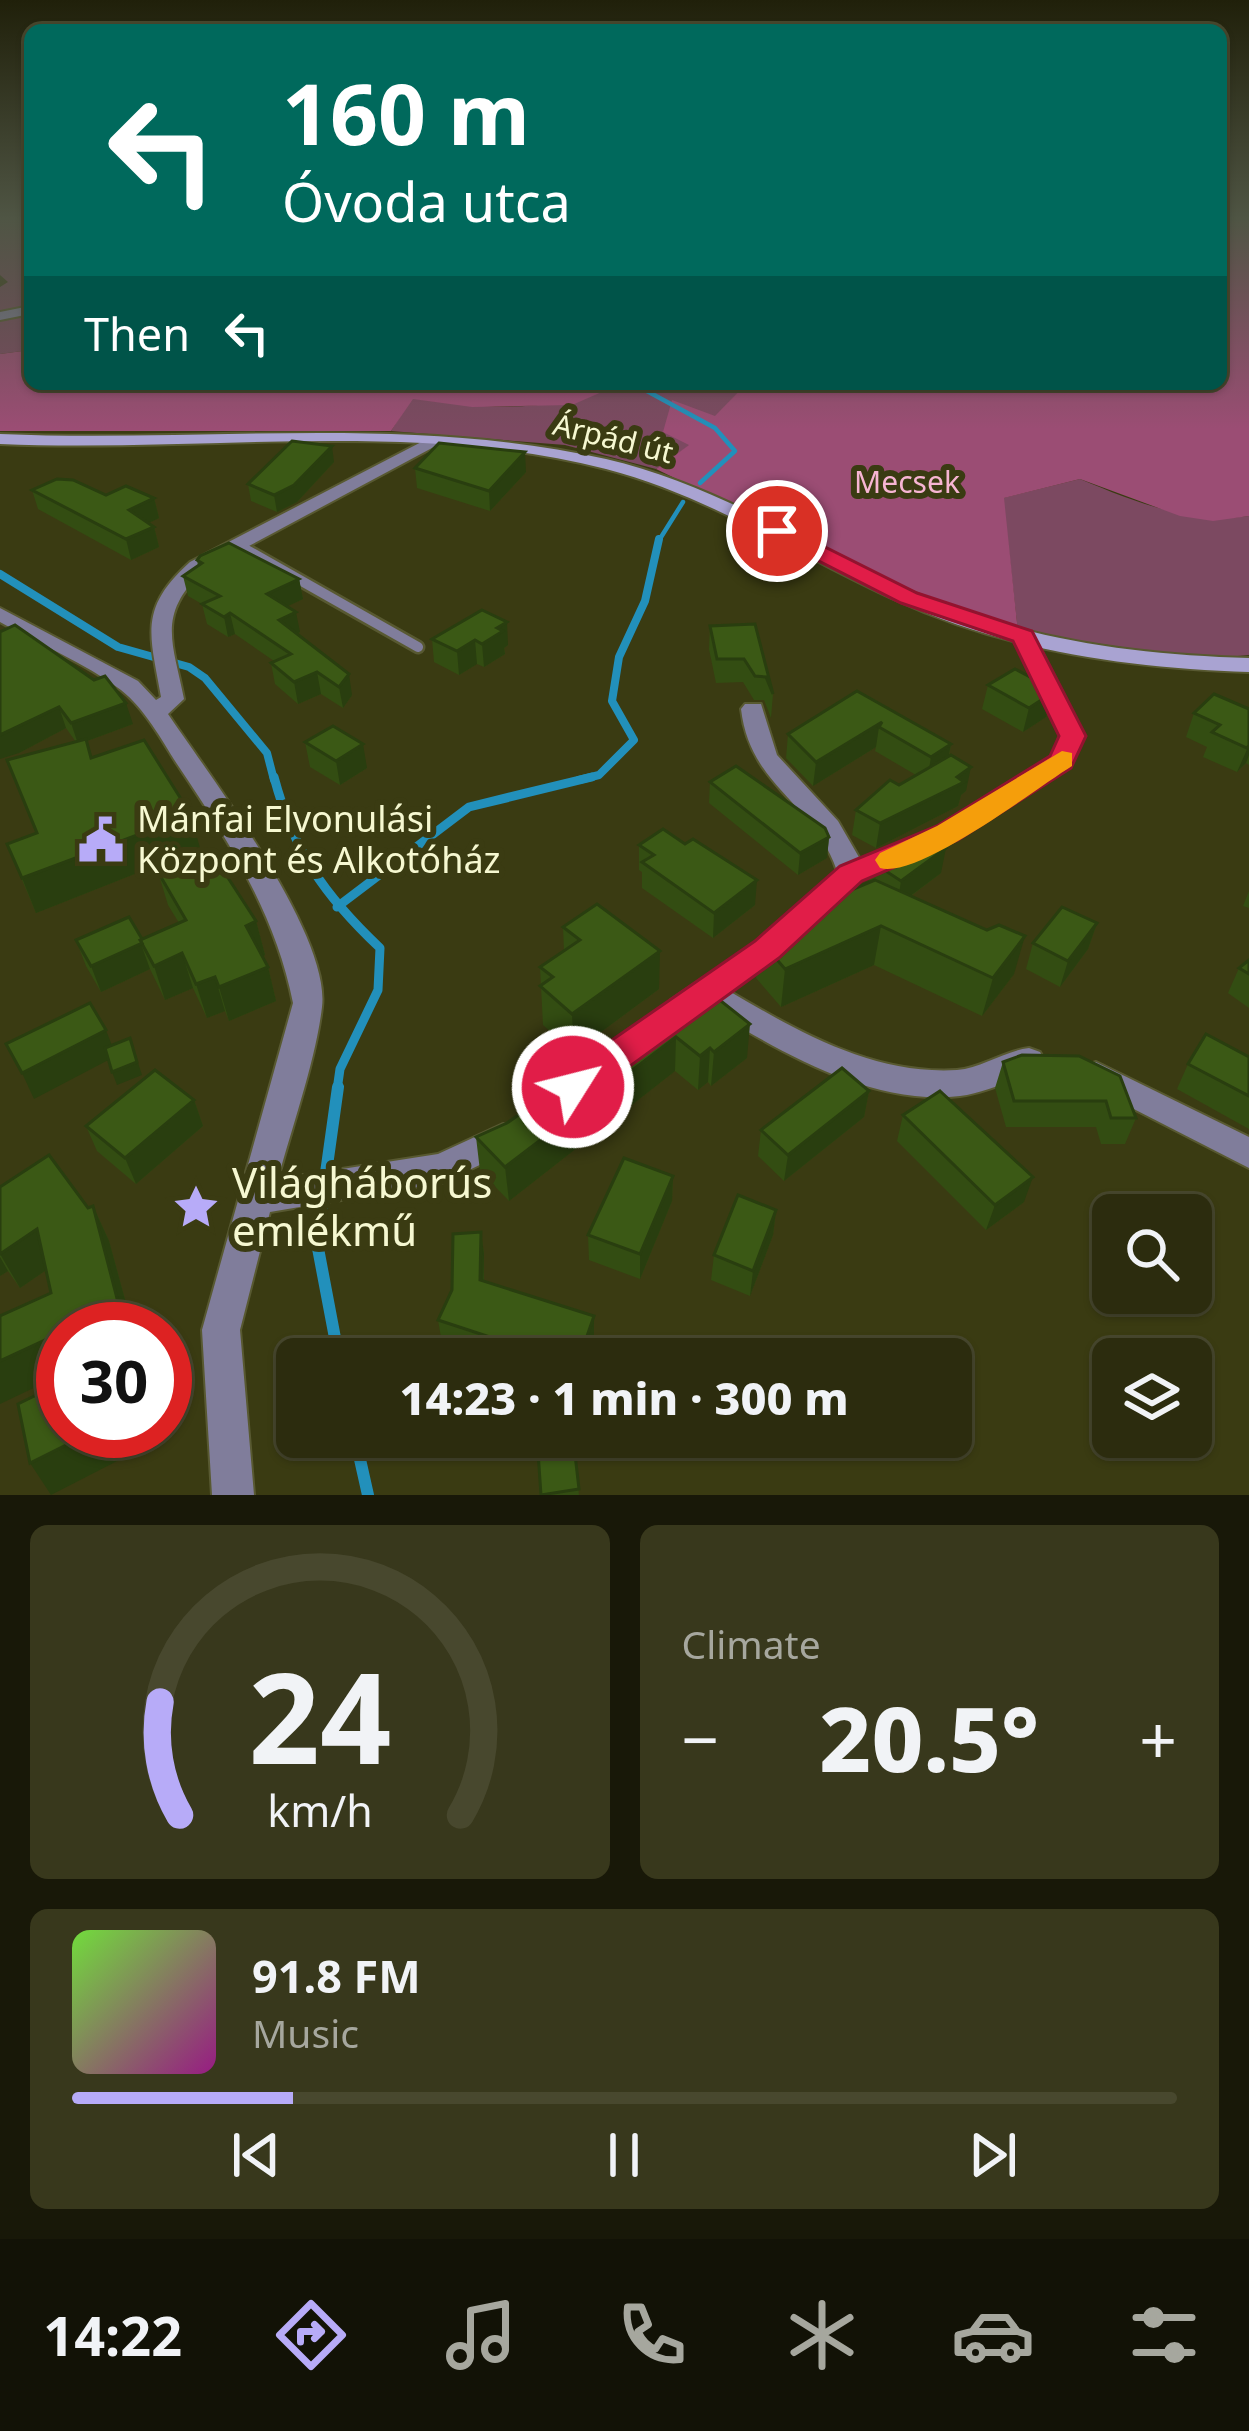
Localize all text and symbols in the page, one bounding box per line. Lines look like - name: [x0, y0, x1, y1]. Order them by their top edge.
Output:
- text: 160 m: [282, 55, 530, 170]
- icon: left: [84, 72, 240, 228]
- text: Óvoda utca: [282, 164, 571, 238]
- icon: left: [214, 300, 280, 366]
- text: Then: [84, 303, 190, 364]
- street label: Árpád út: [549, 403, 678, 472]
- park label: Mecsek: [854, 461, 960, 502]
- pin: [726, 480, 828, 582]
- icon: arrive: [744, 498, 810, 564]
- place label: Mánfai Elvonulási Központ és Alkotóház: [137, 794, 501, 884]
- public building icon: Mánfai Elvonulási Központ és Alkotóház: [76, 815, 126, 865]
- position arrow: [510, 1024, 636, 1150]
- place label: Világháborús emlékmű: [232, 1153, 492, 1258]
- place icon: Világháborús emlékmű: [171, 1182, 221, 1232]
- map controls: [1092, 1194, 1212, 1458]
- button: search: [1092, 1194, 1212, 1314]
- speed limit sign: 30: [36, 1302, 192, 1458]
- button: layers: [1092, 1338, 1212, 1458]
- text: 14:23 · 1 min · 300 m: [399, 1367, 849, 1428]
- text: Climate: [682, 1617, 821, 1670]
- text: 24: [248, 1631, 391, 1801]
- text: 20.5°: [819, 1676, 1039, 1798]
- text: −: [682, 1693, 719, 1783]
- text: +: [1139, 1693, 1177, 1783]
- text: km/h: [267, 1781, 372, 1840]
- text: 91.8 FM: [252, 1945, 421, 2006]
- text: Music: [252, 2006, 359, 2059]
- icon: previous: [223, 2122, 289, 2188]
- icon: pause: [591, 2122, 657, 2188]
- icon: next: [960, 2122, 1026, 2188]
- icon: directions: [269, 2293, 353, 2377]
- icon: music: [439, 2293, 523, 2377]
- icon: phone: [610, 2293, 694, 2377]
- icon: climate: [780, 2293, 864, 2377]
- icon: car: [951, 2293, 1035, 2377]
- icon: filters: [1122, 2293, 1206, 2377]
- text: 14:22: [43, 2298, 182, 2372]

